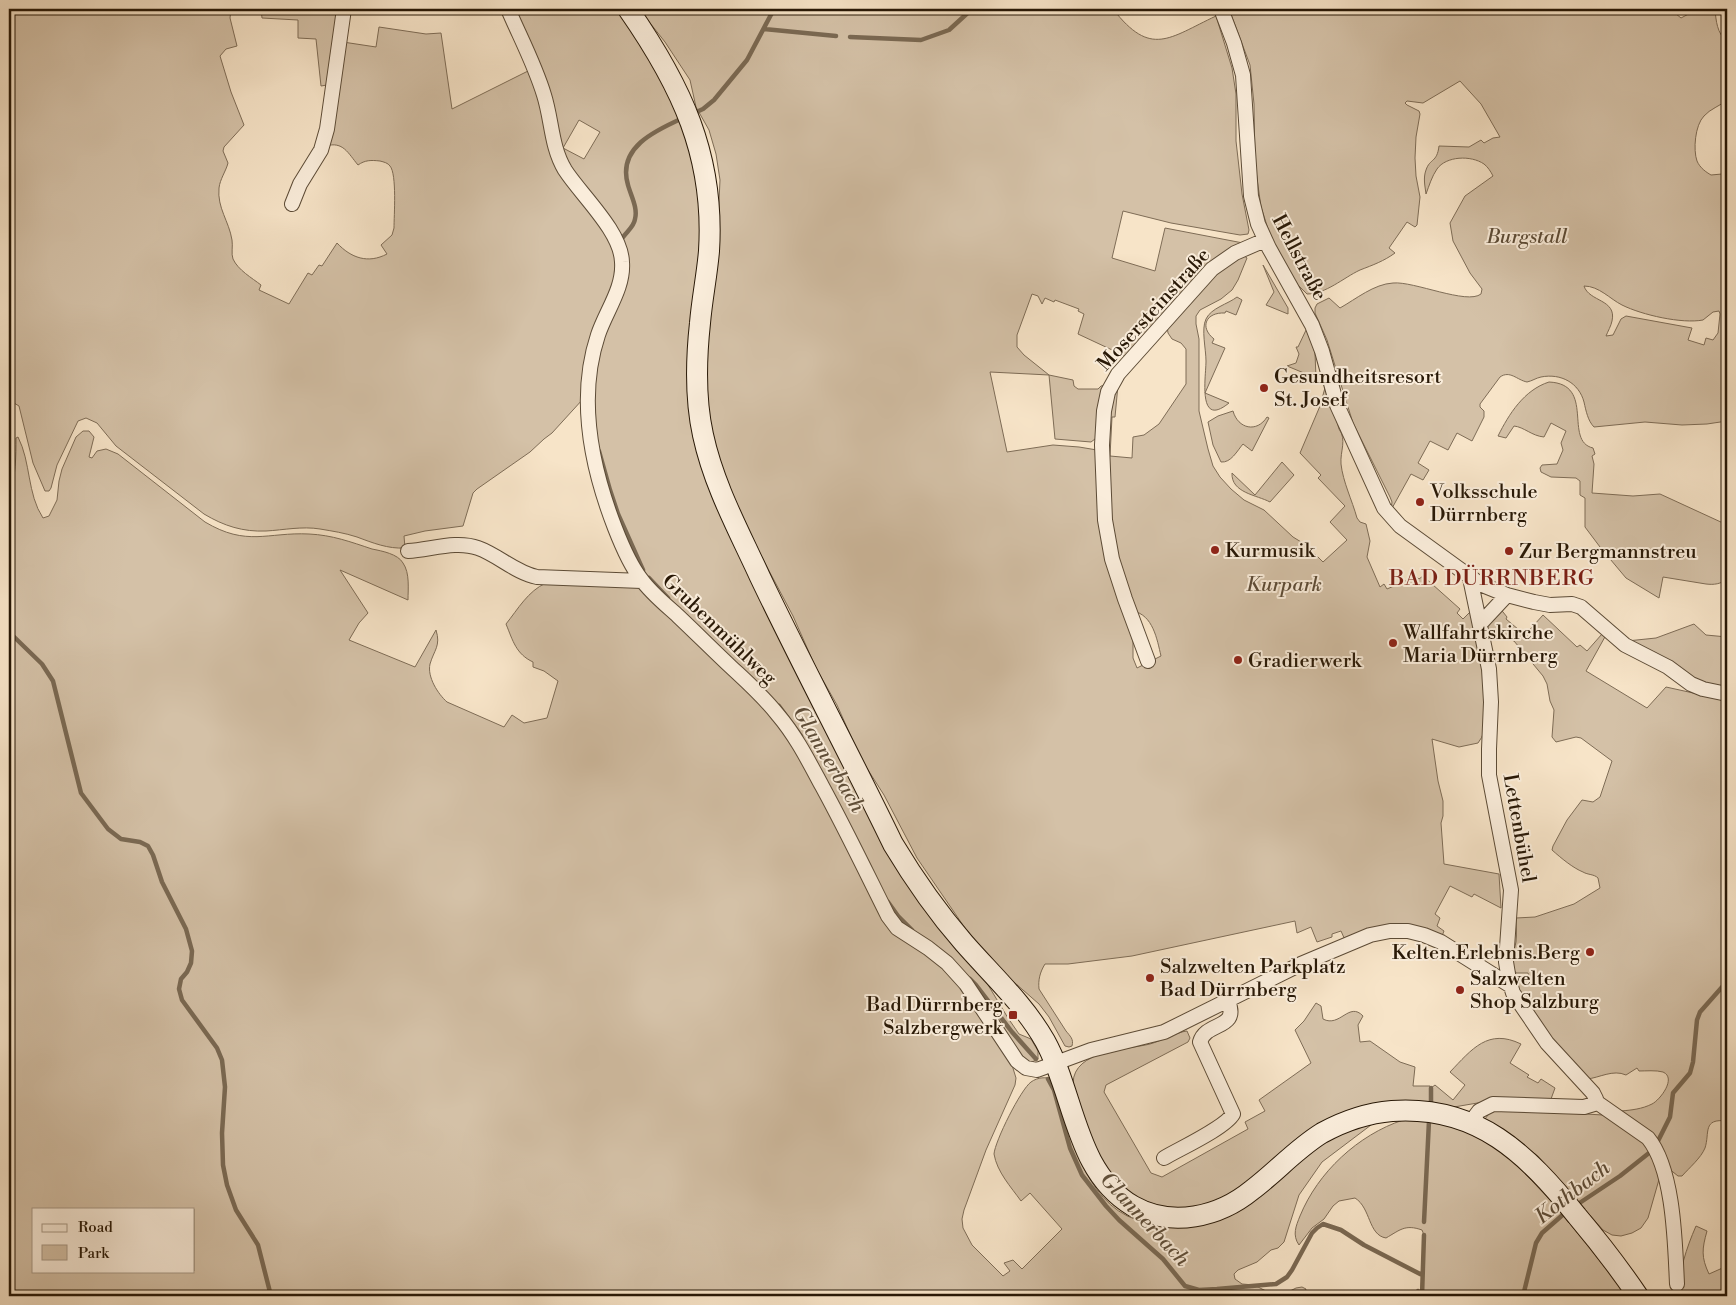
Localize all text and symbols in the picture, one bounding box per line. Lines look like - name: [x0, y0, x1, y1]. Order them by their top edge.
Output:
- street label: Hellstraße: [1266, 210, 1332, 305]
- park label: Burgstall: [1485, 225, 1568, 250]
- street label: Mosersteinstraße: [1092, 243, 1216, 377]
- place label: Gesundheitsresort St. Josef: [1274, 365, 1441, 413]
- marker: Gesundheitsresort St. Josef: [1258, 382, 1270, 394]
- place label: Volksschule Dürrnberg: [1429, 480, 1538, 528]
- marker: Volksschule Dürrnberg: [1414, 496, 1426, 508]
- place label: Kurmusik: [1225, 539, 1317, 564]
- place label: Zur Bergmannstreu: [1519, 540, 1697, 565]
- marker: Kurmusik: [1209, 544, 1221, 556]
- marker: Zur Bergmannstreu: [1503, 545, 1515, 557]
- district label: BAD DÜRRNBERG: [1388, 564, 1595, 592]
- street label: Grubenmühlweg: [656, 569, 782, 691]
- park label: Kurpark: [1246, 573, 1322, 598]
- place label: Wallfahrtskirche Maria Dürrnberg: [1402, 621, 1559, 669]
- marker: Wallfahrtskirche Maria Dürrnberg: [1387, 637, 1399, 649]
- place label: Gradierwerk: [1248, 649, 1363, 674]
- marker: Gradierwerk: [1232, 654, 1244, 666]
- water label: Glannerbach: [786, 702, 870, 818]
- street label: Lettenbühel: [1497, 772, 1540, 885]
- place label: Kelten.Erlebnis.Berg: [1392, 941, 1581, 966]
- marker: Kelten.Erlebnis.Berg: [1584, 946, 1596, 958]
- place label: Salzwelten Parkplatz Bad Dürrnberg: [1159, 955, 1346, 1003]
- place label: Salzwelten Shop Salzburg: [1470, 967, 1600, 1015]
- marker: Salzwelten Parkplatz Bad Dürrnberg: [1144, 972, 1156, 984]
- marker: Salzwelten Shop Salzburg: [1454, 984, 1466, 996]
- place label: Bad Dürrnberg Salzbergwerk: [865, 993, 1005, 1041]
- marker: Bad Dürrnberg Salzbergwerk: [1007, 1009, 1019, 1021]
- water label: Kothbach: [1530, 1155, 1616, 1230]
- water label: Glannerbach: [1094, 1167, 1195, 1273]
- legend: [32, 1208, 195, 1272]
- text: Road: [78, 1218, 113, 1237]
- text: Park: [78, 1244, 110, 1263]

